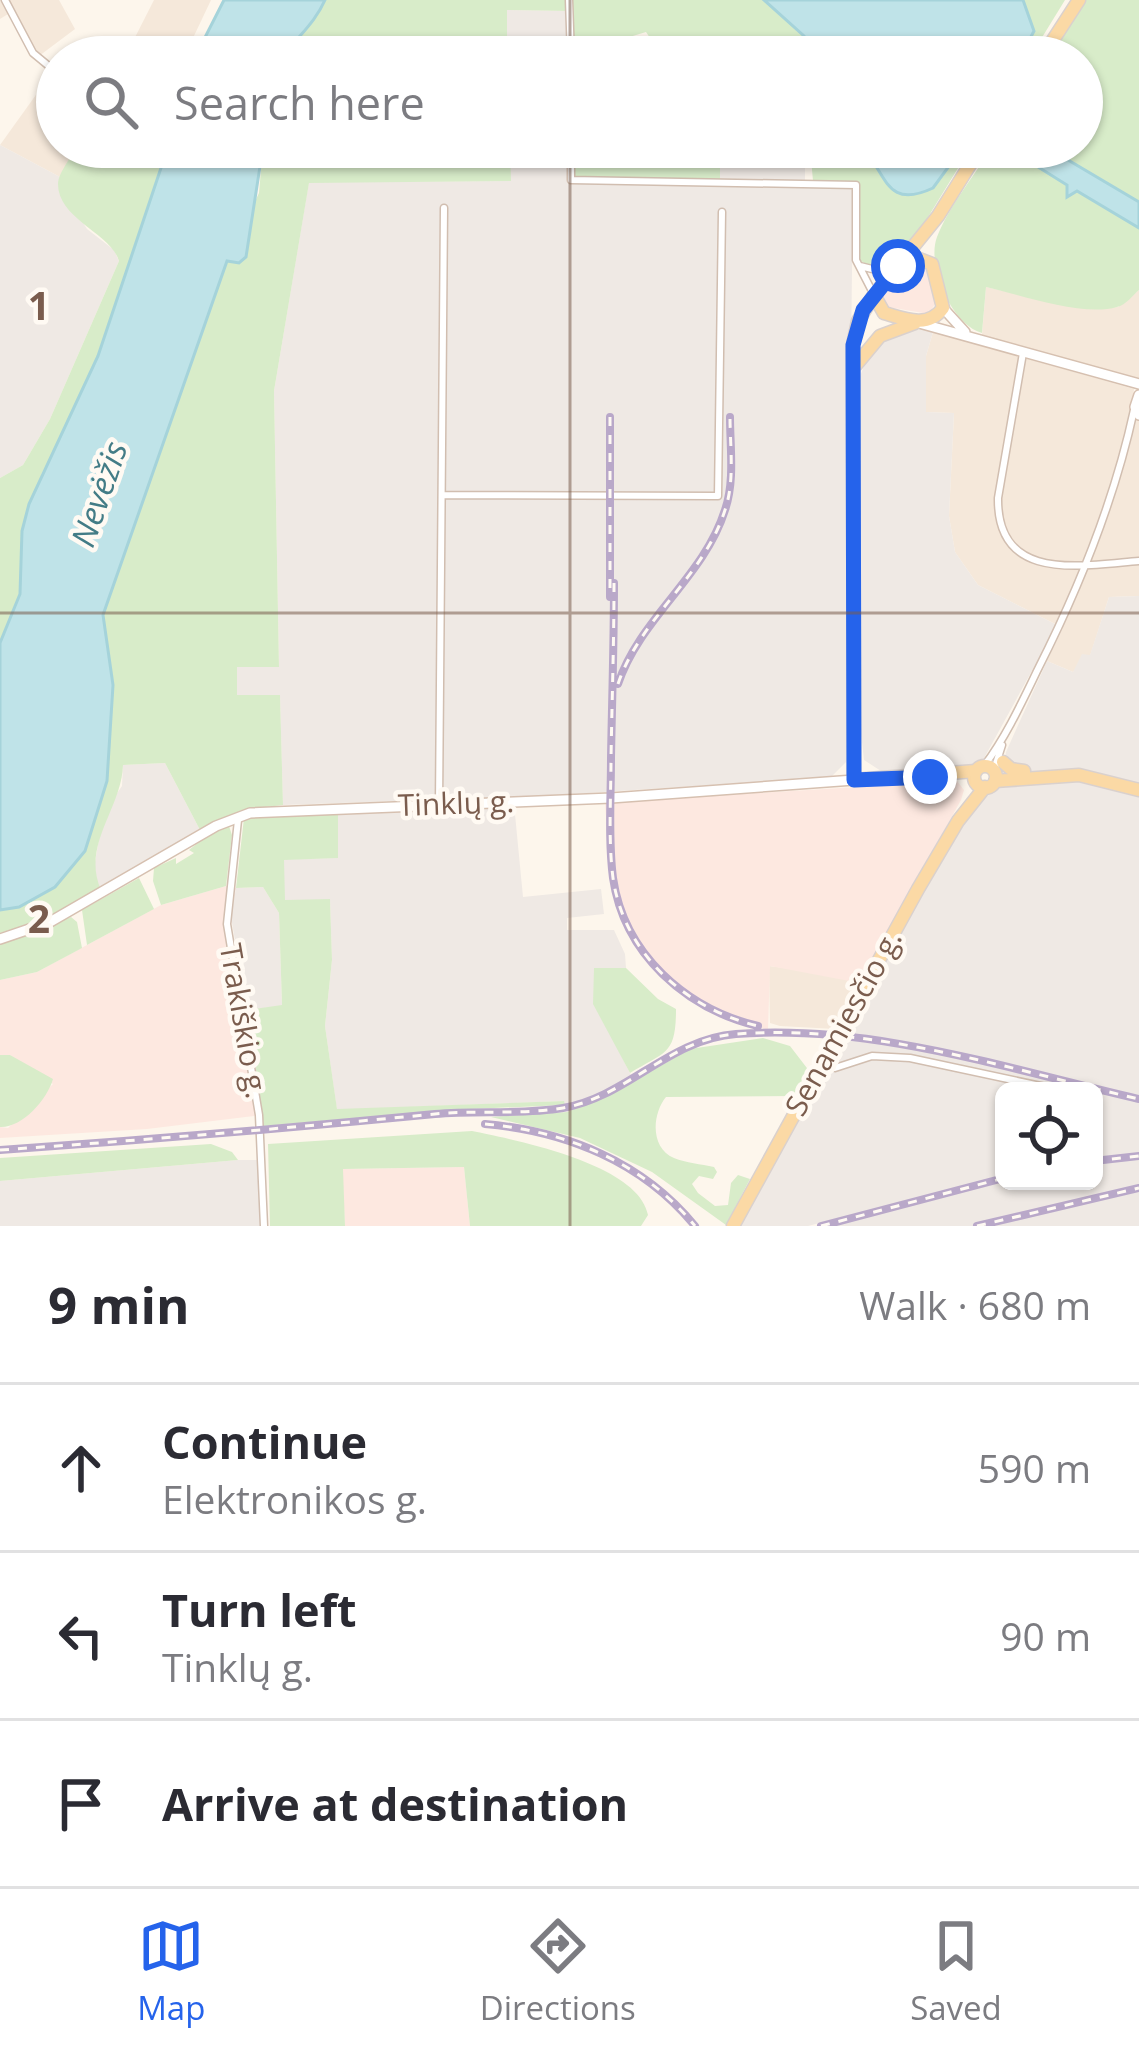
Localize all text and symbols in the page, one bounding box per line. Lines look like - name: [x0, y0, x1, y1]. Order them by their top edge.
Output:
- search box: [36, 36, 1103, 168]
- icon: search: [78, 69, 144, 135]
- text: Search here: [174, 72, 425, 133]
- route start: [871, 239, 925, 293]
- text: 1: [28, 278, 50, 331]
- water label: Nevėžis: [60, 435, 137, 552]
- route end: [903, 750, 957, 804]
- street label: Tinklų g.: [397, 780, 515, 825]
- text: 2: [28, 891, 50, 944]
- street label: Senamiesčio g.: [775, 922, 911, 1123]
- street label: Trakiškio g.: [211, 940, 278, 1101]
- map controls: [995, 1082, 1103, 1190]
- button: locate: [995, 1082, 1103, 1190]
- text: 9 min: [48, 1269, 190, 1339]
- text: Walk · 680 m: [859, 1278, 1091, 1331]
- text: Continue: [162, 1411, 367, 1472]
- icon: ahead: [48, 1435, 114, 1501]
- text: 590 m: [978, 1441, 1091, 1494]
- text: Elektronikos g.: [162, 1472, 427, 1525]
- text: Turn left: [162, 1579, 357, 1640]
- icon: left: [48, 1603, 114, 1669]
- text: 90 m: [1000, 1609, 1091, 1662]
- text: Tinklų g.: [162, 1640, 313, 1693]
- icon: arrive: [48, 1771, 114, 1837]
- text: Arrive at destination: [162, 1773, 628, 1834]
- tab: Map: [137, 1913, 205, 2030]
- tab: Directions: [480, 1913, 636, 2030]
- tab: Saved: [910, 1913, 1002, 2030]

